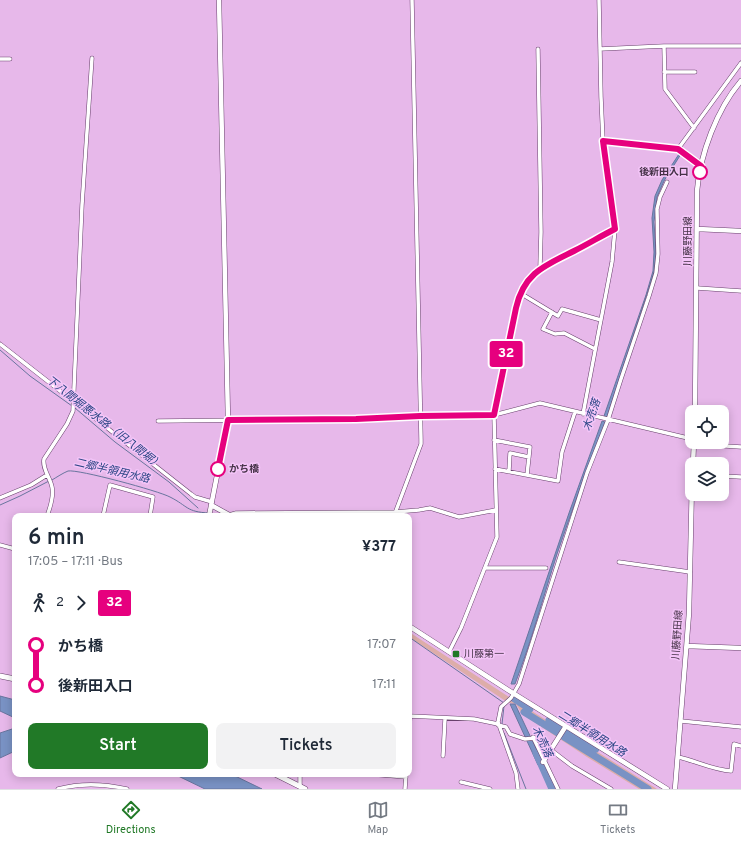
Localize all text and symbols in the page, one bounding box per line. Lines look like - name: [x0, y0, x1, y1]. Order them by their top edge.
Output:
- marker: 後新田入口: [692, 164, 708, 180]
- place label: 後新田入口: [639, 166, 689, 179]
- street label: 川藤野田線: [682, 216, 695, 266]
- line badge: 32: [488, 341, 524, 367]
- text: 32: [498, 345, 514, 362]
- water label: 下八間堀悪水路（旧八間堀）: [43, 373, 165, 473]
- water label: 木売落: [580, 395, 605, 433]
- map controls: [685, 405, 729, 501]
- button: locate: [685, 405, 729, 449]
- water label: 二郷半領用水路: [73, 456, 152, 487]
- button: layers: [685, 457, 729, 501]
- marker: かち橋: [210, 461, 226, 477]
- place label: かち橋: [229, 463, 259, 476]
- text: 6 min: [28, 525, 85, 552]
- text: ¥377: [362, 538, 396, 557]
- text: 17:05 – 17:11 · Bus: [28, 554, 123, 570]
- icon: walk: [28, 592, 50, 614]
- icon: forward: [70, 592, 92, 614]
- text: 32: [106, 594, 123, 611]
- text: 2: [56, 595, 64, 611]
- street label: 川藤野田線: [670, 610, 686, 660]
- text: 17:07: [367, 637, 396, 653]
- text: かち橋: [58, 638, 103, 657]
- place label: 川藤第一: [464, 648, 504, 661]
- marker: 川藤第一: [451, 649, 461, 659]
- text: 17:11: [372, 677, 396, 693]
- text: 後新田入口: [58, 678, 133, 697]
- water label: 二郷半領用水路: [556, 708, 629, 761]
- button: Start: [28, 723, 208, 769]
- button: Tickets: [216, 723, 396, 769]
- water label: 木売落: [529, 724, 556, 762]
- tab: Directions: [106, 799, 156, 837]
- tab: Map: [367, 799, 389, 837]
- tab: Tickets: [600, 799, 635, 837]

